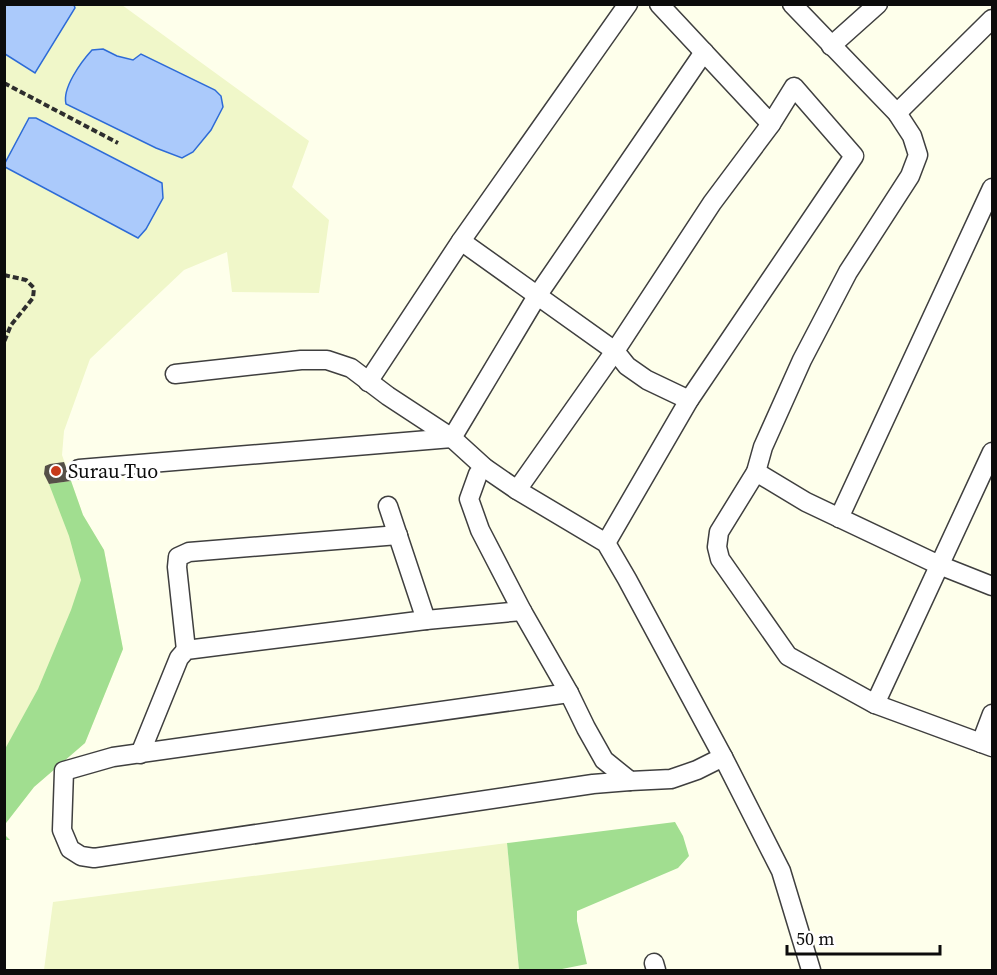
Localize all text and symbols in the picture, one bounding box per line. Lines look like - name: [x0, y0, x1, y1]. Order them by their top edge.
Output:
- place label: Surau Tuo: [68, 457, 158, 485]
- marker: Surau Tuo: [49, 464, 63, 478]
- scale bar: [787, 918, 940, 956]
- text: 50 m: [796, 926, 834, 951]

